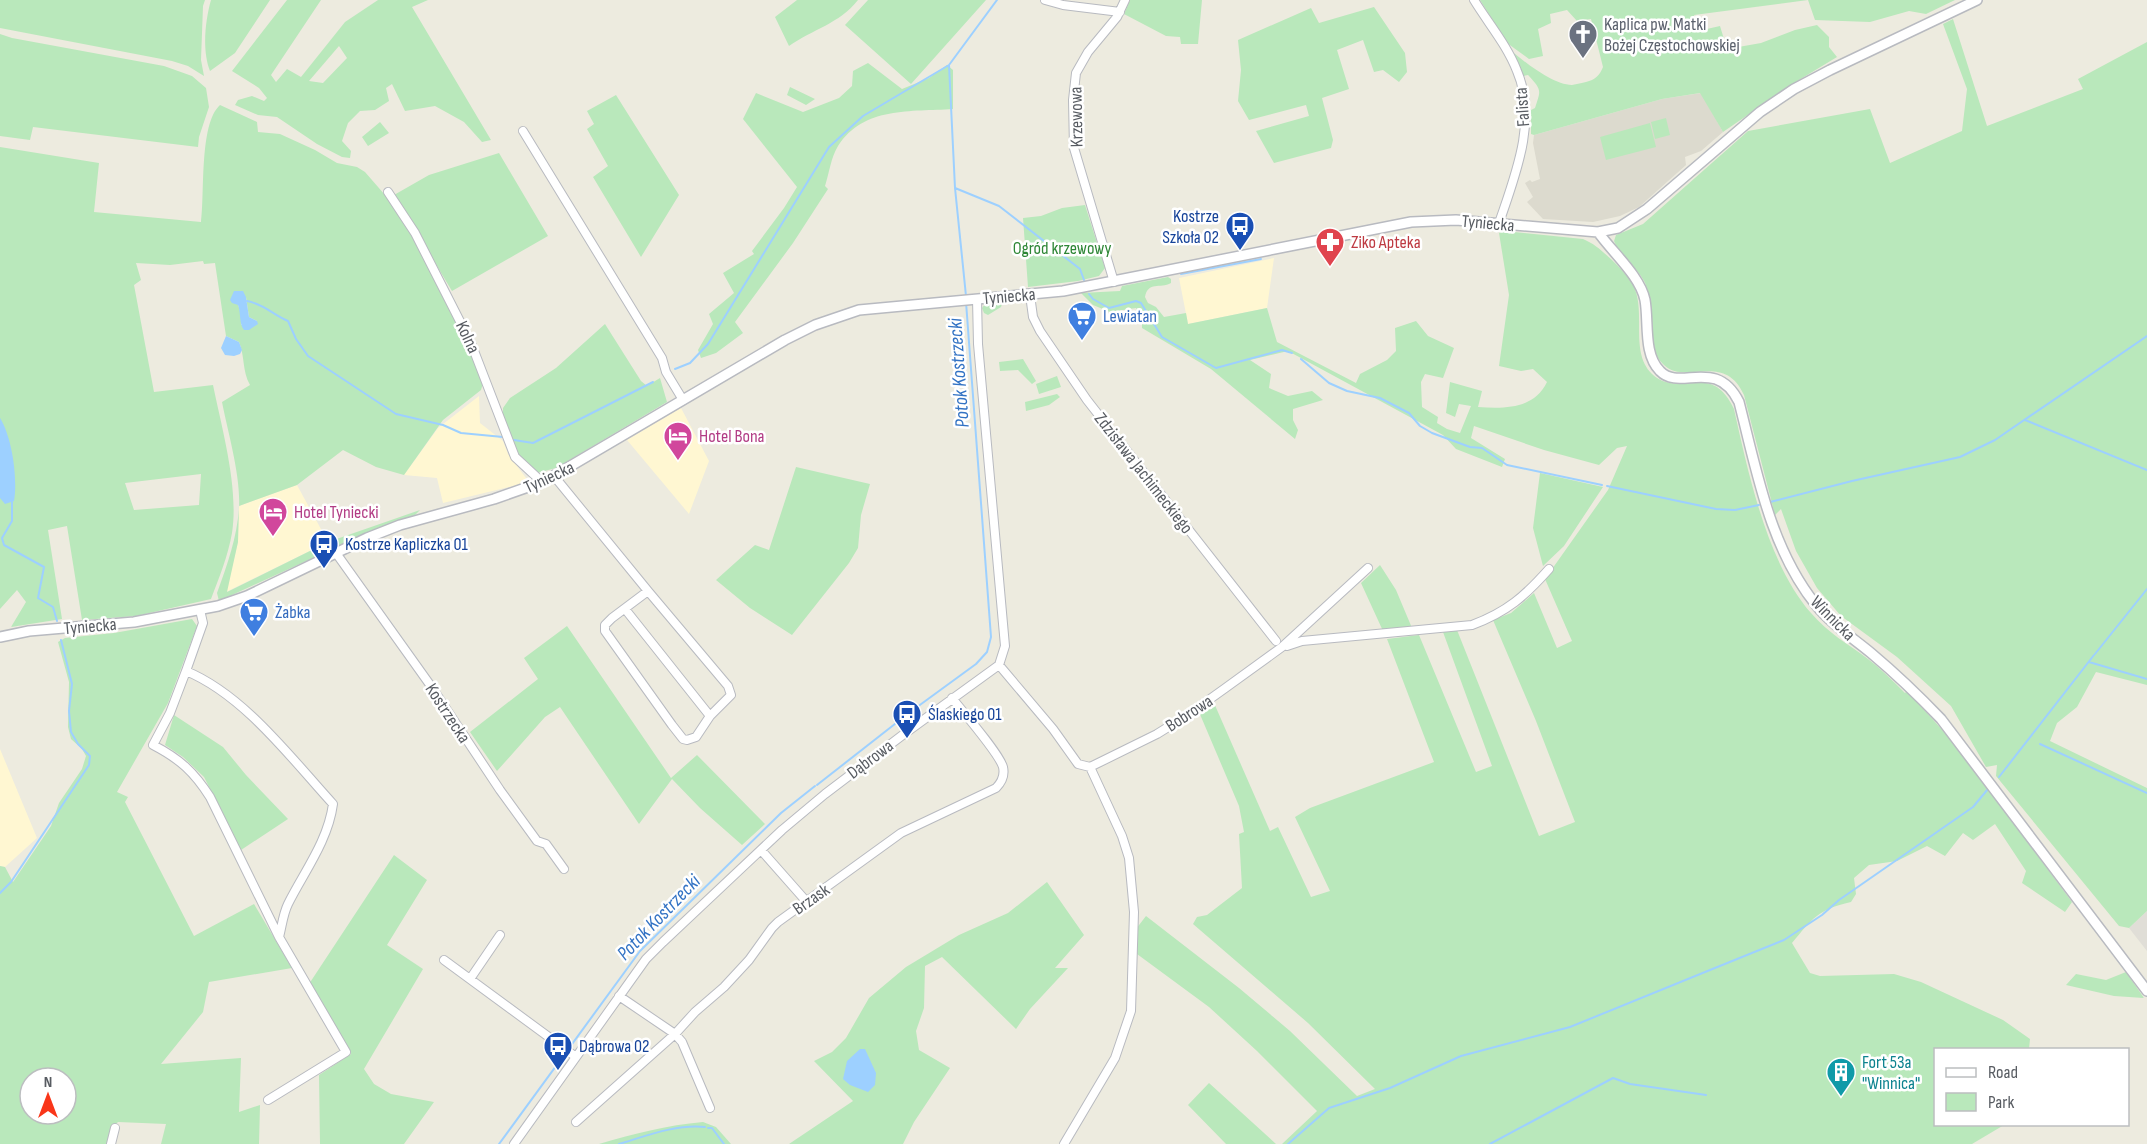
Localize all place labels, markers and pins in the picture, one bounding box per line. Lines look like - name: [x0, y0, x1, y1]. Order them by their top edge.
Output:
- place label: Kaplica pw. Matki Bożej Częstochowskiej: [1604, 14, 1740, 56]
- church icon: Kaplica pw. Matki Bożej Częstochowskiej: [1567, 18, 1599, 60]
- place label: Kostrze Szkoła 02: [1162, 206, 1219, 248]
- bus stop icon: Kostrze Szkoła 02: [1224, 210, 1256, 252]
- pharmacy icon: Ziko Apteka: [1314, 226, 1346, 268]
- place label: Ziko Apteka: [1351, 232, 1421, 253]
- supermarket icon: Lewiatan: [1066, 300, 1098, 342]
- place label: Lewiatan: [1103, 306, 1157, 327]
- hotel icon: Hotel Bona: [662, 420, 694, 462]
- place label: Hotel Bona: [699, 426, 765, 447]
- hotel icon: Hotel Tyniecki: [257, 496, 289, 538]
- place label: Hotel Tyniecki: [294, 502, 379, 523]
- bus stop icon: Kostrze Kapliczka 01: [308, 528, 340, 570]
- place label: Kostrze Kapliczka 01: [345, 534, 468, 555]
- supermarket icon: Żabka: [238, 596, 270, 638]
- place label: Żabka: [275, 602, 311, 623]
- bus stop icon: Ślaskiego 01: [891, 698, 923, 740]
- place label: Ślaskiego 01: [928, 704, 1002, 725]
- bus stop icon: Dąbrowa 02: [542, 1030, 574, 1072]
- place label: Dąbrowa 02: [579, 1036, 650, 1057]
- place label: Fort 53a "Winnica": [1862, 1052, 1920, 1094]
- building icon: Fort 53a "Winnica": [1825, 1056, 1857, 1098]

